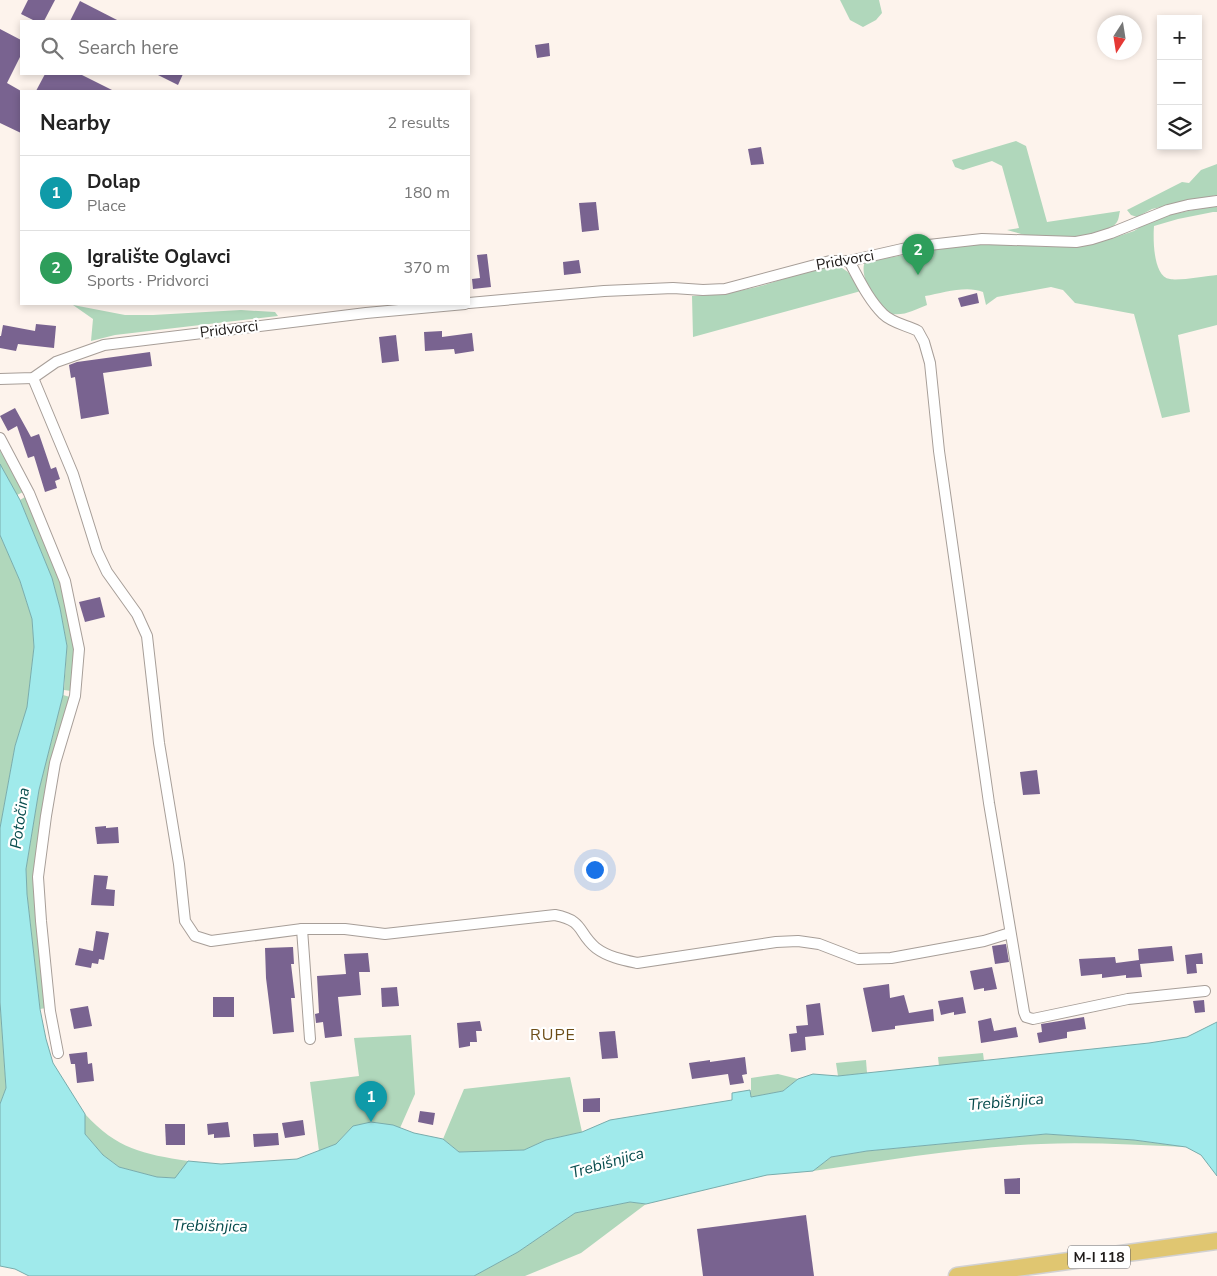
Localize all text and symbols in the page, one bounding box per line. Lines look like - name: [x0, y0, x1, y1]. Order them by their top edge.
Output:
- north arrow: [1097, 15, 1142, 60]
- map controls: [1157, 15, 1202, 150]
- button: +: [1157, 15, 1202, 60]
- search box: [20, 20, 470, 75]
- icon: search: [38, 34, 66, 62]
- text: Search here: [78, 35, 179, 61]
- button: −: [1157, 60, 1202, 105]
- button: layers: [1157, 105, 1202, 150]
- text: Nearby: [40, 109, 110, 137]
- text: 2 results: [388, 112, 450, 134]
- text: Dolap: [87, 169, 140, 195]
- text: 1: [51, 182, 61, 204]
- text: 180 m: [403, 182, 450, 204]
- text: Place: [87, 195, 126, 217]
- pin: 2: [902, 234, 934, 275]
- text: Igralište Oglavci: [87, 244, 231, 270]
- street label: Pridvorci: [814, 245, 876, 275]
- text: 2: [51, 257, 61, 279]
- text: 370 m: [403, 257, 450, 279]
- text: Sports · Pridvorci: [87, 270, 209, 292]
- street label: Pridvorci: [199, 316, 259, 342]
- water label: Potočina: [5, 786, 35, 850]
- your location: [582, 857, 608, 883]
- district label: RUPE: [530, 1024, 576, 1046]
- pin: 1: [355, 1081, 387, 1122]
- water label: Trebišnjica: [967, 1088, 1045, 1116]
- water label: Trebišnjica: [568, 1142, 647, 1184]
- water label: Trebišnjica: [172, 1214, 248, 1238]
- road number: M-I 118: [1068, 1246, 1130, 1268]

